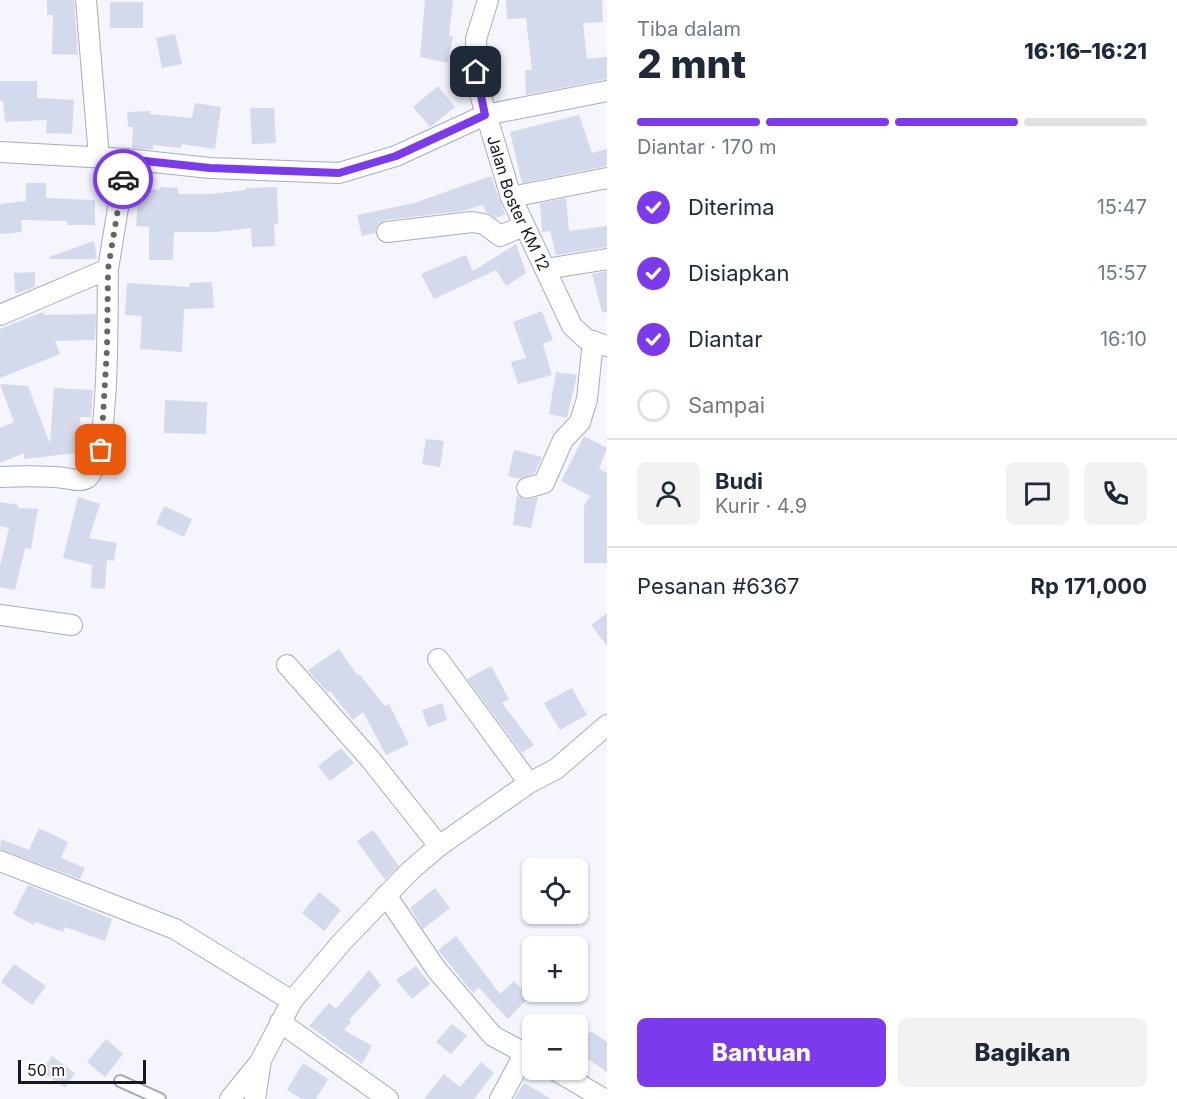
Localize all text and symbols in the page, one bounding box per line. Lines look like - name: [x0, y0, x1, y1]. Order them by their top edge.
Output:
- text: Tiba dalam: [637, 17, 741, 41]
- text: 16:16–16:21: [1024, 38, 1147, 64]
- text: 2 mnt: [637, 40, 746, 87]
- pin: [450, 46, 501, 97]
- icon: home: [459, 55, 492, 88]
- street label: Jalan Boster KM 12: [483, 133, 554, 274]
- text: Diantar · 170 m: [637, 135, 777, 159]
- courier: [93, 149, 153, 209]
- icon: car: [107, 163, 140, 196]
- icon: check: [637, 191, 670, 224]
- text: Diterima: [688, 194, 775, 220]
- text: 15:47: [1097, 195, 1147, 219]
- icon: check: [637, 257, 670, 290]
- text: Disiapkan: [688, 260, 789, 286]
- text: 15:57: [1097, 261, 1147, 285]
- icon: check: [637, 323, 670, 356]
- text: Diantar: [688, 326, 763, 352]
- text: 16:10: [1100, 327, 1147, 351]
- text: Sampai: [688, 392, 765, 418]
- pin: [75, 424, 126, 475]
- icon: bag: [84, 433, 117, 466]
- button: person: [637, 462, 700, 525]
- button: chat: [1006, 462, 1069, 525]
- button: phone: [1084, 462, 1147, 525]
- text: Budi: [715, 468, 763, 494]
- text: Kurir · 4.9: [715, 494, 807, 518]
- text: Pesanan #6367: [637, 573, 800, 599]
- text: Rp 171,000: [1031, 573, 1147, 599]
- map controls: [522, 858, 588, 1080]
- button: locate: [522, 858, 588, 924]
- button: +: [522, 936, 588, 1002]
- button: −: [522, 1014, 588, 1080]
- button: Bantuan: [637, 1018, 886, 1087]
- button: Bagikan: [898, 1018, 1147, 1087]
- scale bar: [18, 1057, 146, 1084]
- text: 50 m: [27, 1060, 65, 1080]

